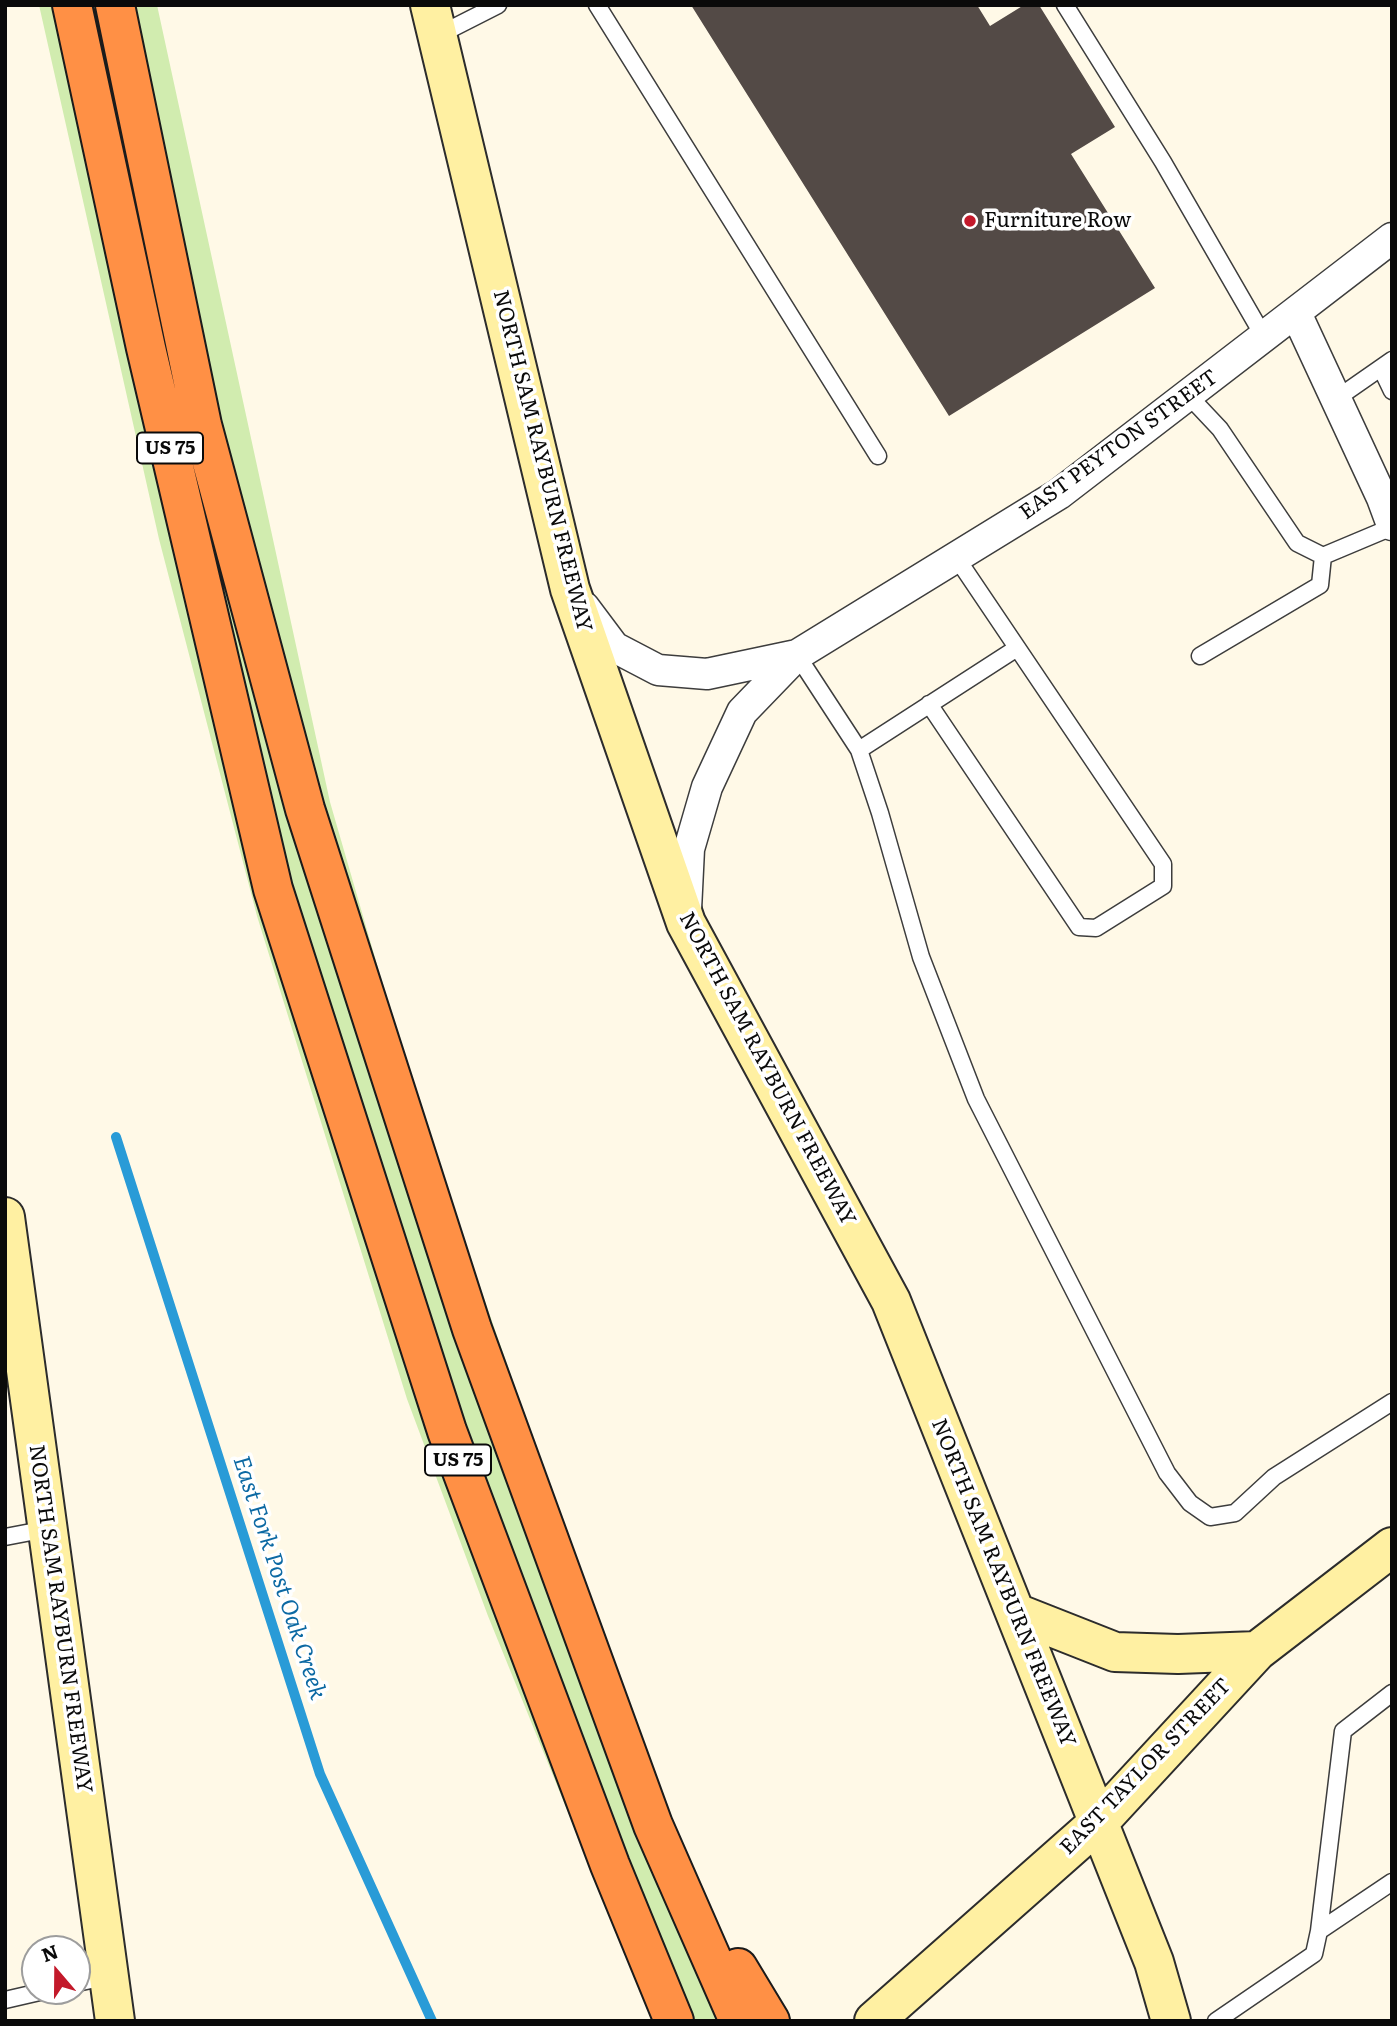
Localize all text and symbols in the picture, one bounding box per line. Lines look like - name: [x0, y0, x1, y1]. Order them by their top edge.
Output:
- place label: Furniture Row: [984, 208, 1131, 234]
- marker: Furniture Row: [962, 213, 978, 229]
- street label: NORTH SAM RAYBURN FREEWAY: [487, 287, 597, 635]
- street label: EAST PEYTON STREET: [1015, 365, 1223, 525]
- road number: US 75: [137, 432, 203, 463]
- street label: NORTH SAM RAYBURN FREEWAY: [673, 908, 861, 1230]
- street label: NORTH SAM RAYBURN FREEWAY: [925, 1415, 1081, 1751]
- street label: NORTH SAM RAYBURN FREEWAY: [23, 1443, 97, 1795]
- road number: US 75: [425, 1444, 491, 1476]
- water label: East Fork Post Oak Creek: [227, 1453, 331, 1703]
- street label: EAST TAYLOR STREET: [1055, 1674, 1237, 1860]
- north arrow: [21, 1935, 91, 2005]
- text: N: [37, 1936, 62, 1968]

